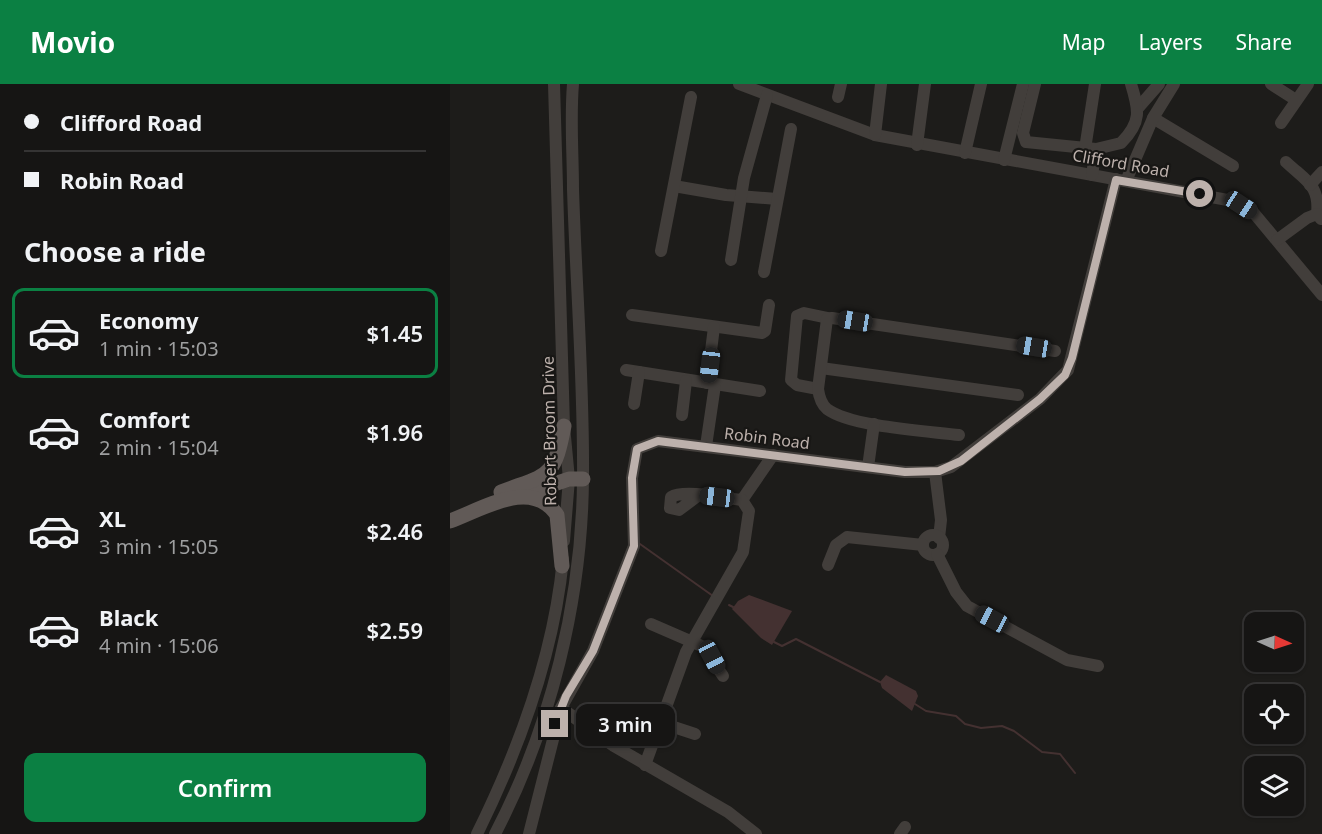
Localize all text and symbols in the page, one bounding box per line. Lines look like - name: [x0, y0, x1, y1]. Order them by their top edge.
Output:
- text: Movio: [30, 23, 115, 61]
- text: Map: [1062, 28, 1106, 56]
- text: Layers: [1139, 28, 1203, 56]
- text: Share: [1236, 28, 1292, 56]
- text: Clifford Road: [60, 107, 202, 137]
- street label: Clifford Road: [1071, 144, 1171, 182]
- text: Robin Road: [60, 165, 184, 195]
- route start: [1186, 180, 1213, 207]
- car: [1221, 188, 1261, 222]
- text: Choose a ride: [24, 233, 206, 270]
- text: Economy: [99, 305, 198, 335]
- icon: car: [27, 306, 81, 360]
- car: [836, 309, 874, 333]
- text: $1.45: [367, 318, 423, 348]
- text: 1 min · 15:03: [99, 335, 219, 362]
- car: [1015, 335, 1053, 359]
- car: [699, 346, 721, 384]
- street label: Robert Broom Drive: [537, 356, 561, 506]
- text: Comfort: [99, 404, 190, 434]
- icon: car: [27, 405, 81, 459]
- text: $1.96: [367, 417, 423, 447]
- street label: Robin Road: [723, 422, 811, 454]
- text: 2 min · 15:04: [99, 434, 219, 461]
- car: [698, 486, 736, 508]
- text: XL: [99, 503, 126, 533]
- icon: car: [27, 504, 81, 558]
- text: $2.46: [367, 516, 423, 546]
- text: 3 min · 15:05: [99, 533, 219, 560]
- text: Black: [99, 602, 158, 632]
- icon: car: [27, 603, 81, 657]
- car: [972, 603, 1012, 635]
- north arrow: [1244, 612, 1304, 672]
- map controls: [1244, 612, 1304, 816]
- text: $2.59: [367, 615, 423, 645]
- text: 4 min · 15:06: [99, 632, 219, 659]
- car: [696, 637, 728, 677]
- button: locate: [1244, 684, 1304, 744]
- callout: 3 min: [576, 703, 675, 745]
- route end: [541, 710, 568, 737]
- text: 3 min: [598, 711, 653, 738]
- button: Confirm: [24, 753, 426, 822]
- button: layers: [1244, 756, 1304, 816]

